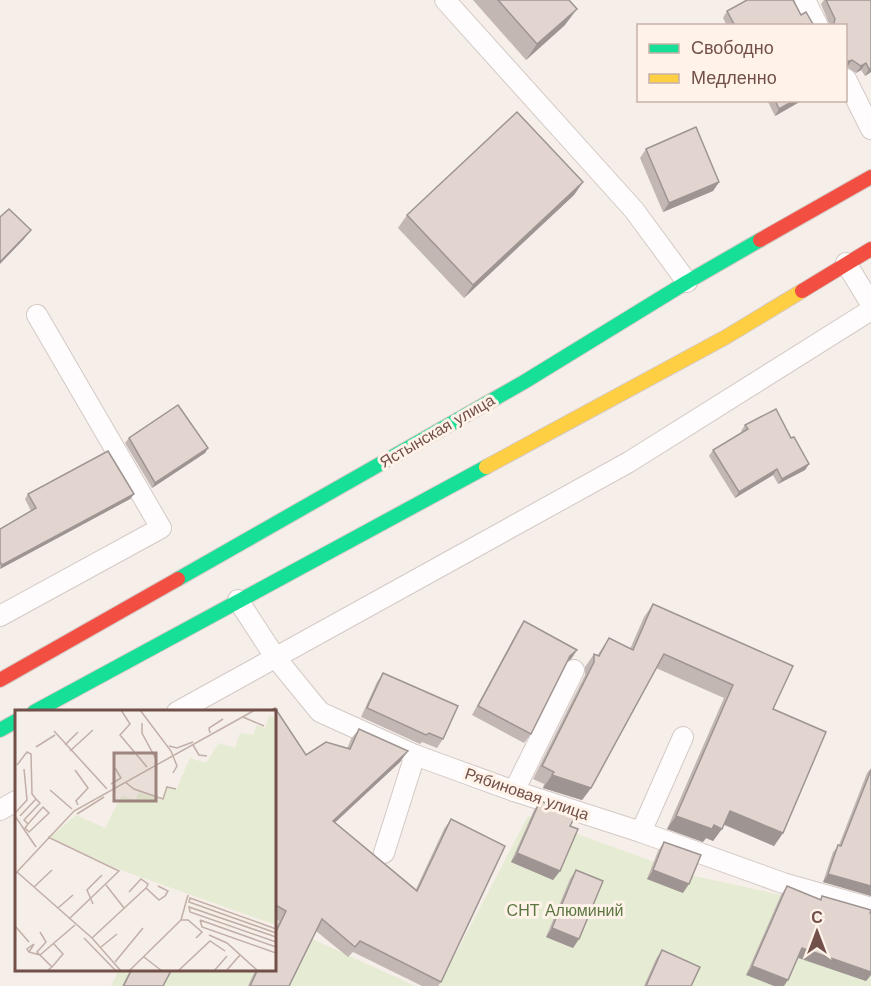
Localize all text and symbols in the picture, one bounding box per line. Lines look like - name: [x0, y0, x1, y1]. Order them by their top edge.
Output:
- legend: [637, 24, 847, 102]
- text: Свободно: [691, 37, 774, 58]
- text: Медленно: [691, 67, 777, 88]
- street label: Ястынская улица: [376, 390, 498, 472]
- inset map: [15, 710, 276, 971]
- street label: Рябиновая улица: [462, 764, 592, 824]
- park label: СНТ Алюминий: [507, 901, 623, 920]
- north arrow: [787, 902, 847, 962]
- text: С: [811, 908, 823, 927]

